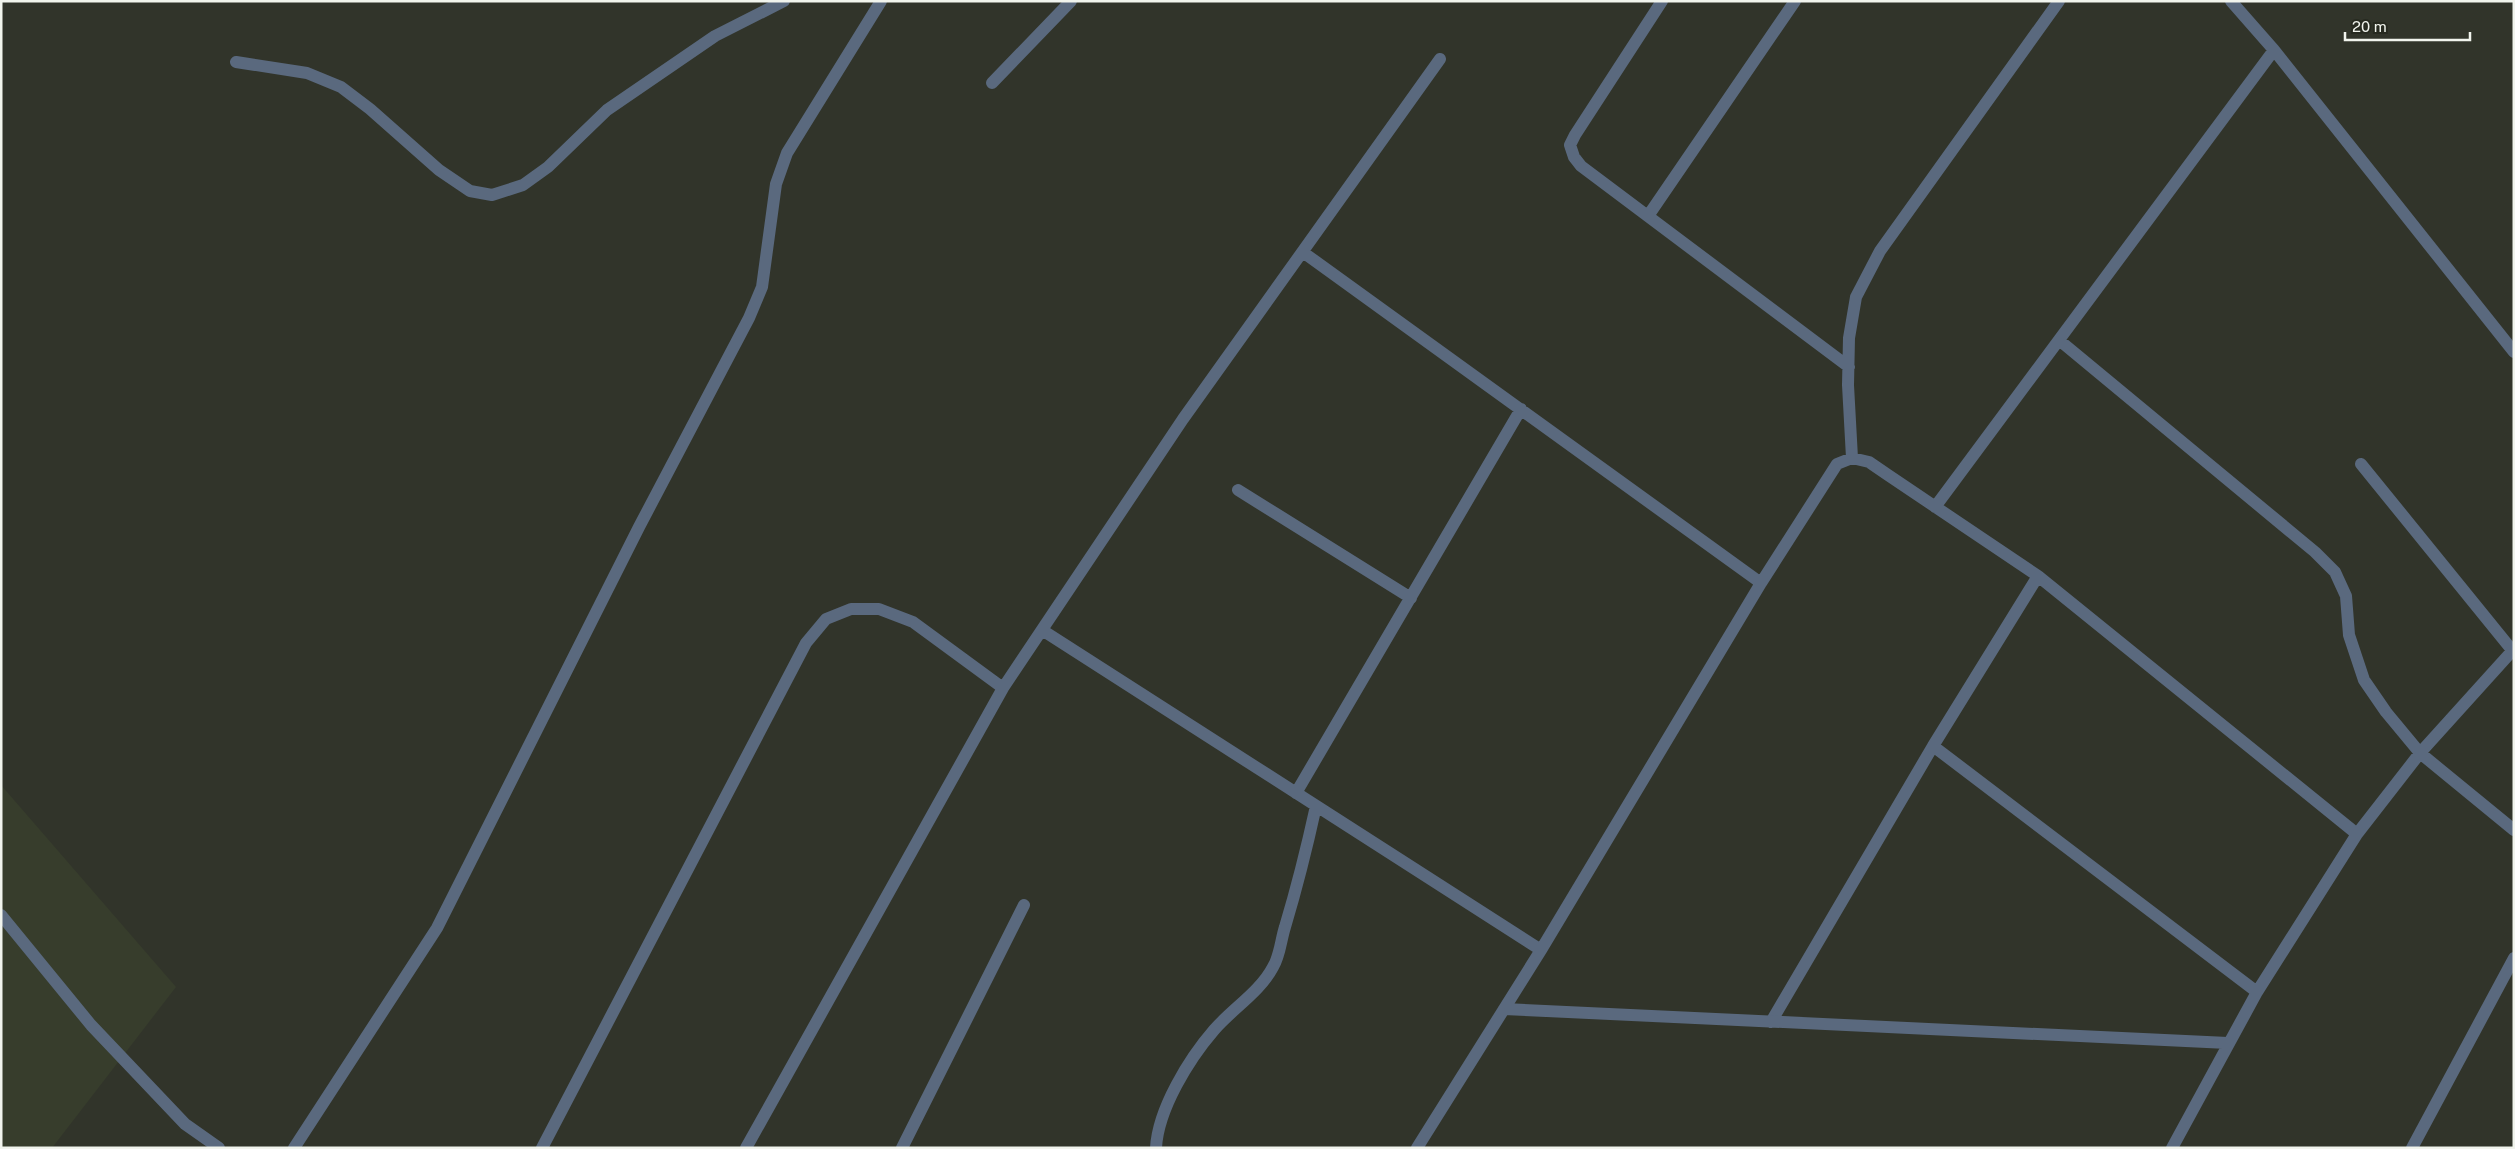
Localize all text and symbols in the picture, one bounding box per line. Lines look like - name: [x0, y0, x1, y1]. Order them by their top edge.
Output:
- scale bar: [2345, 10, 2470, 42]
- text: 20 m: [2352, 18, 2387, 35]

